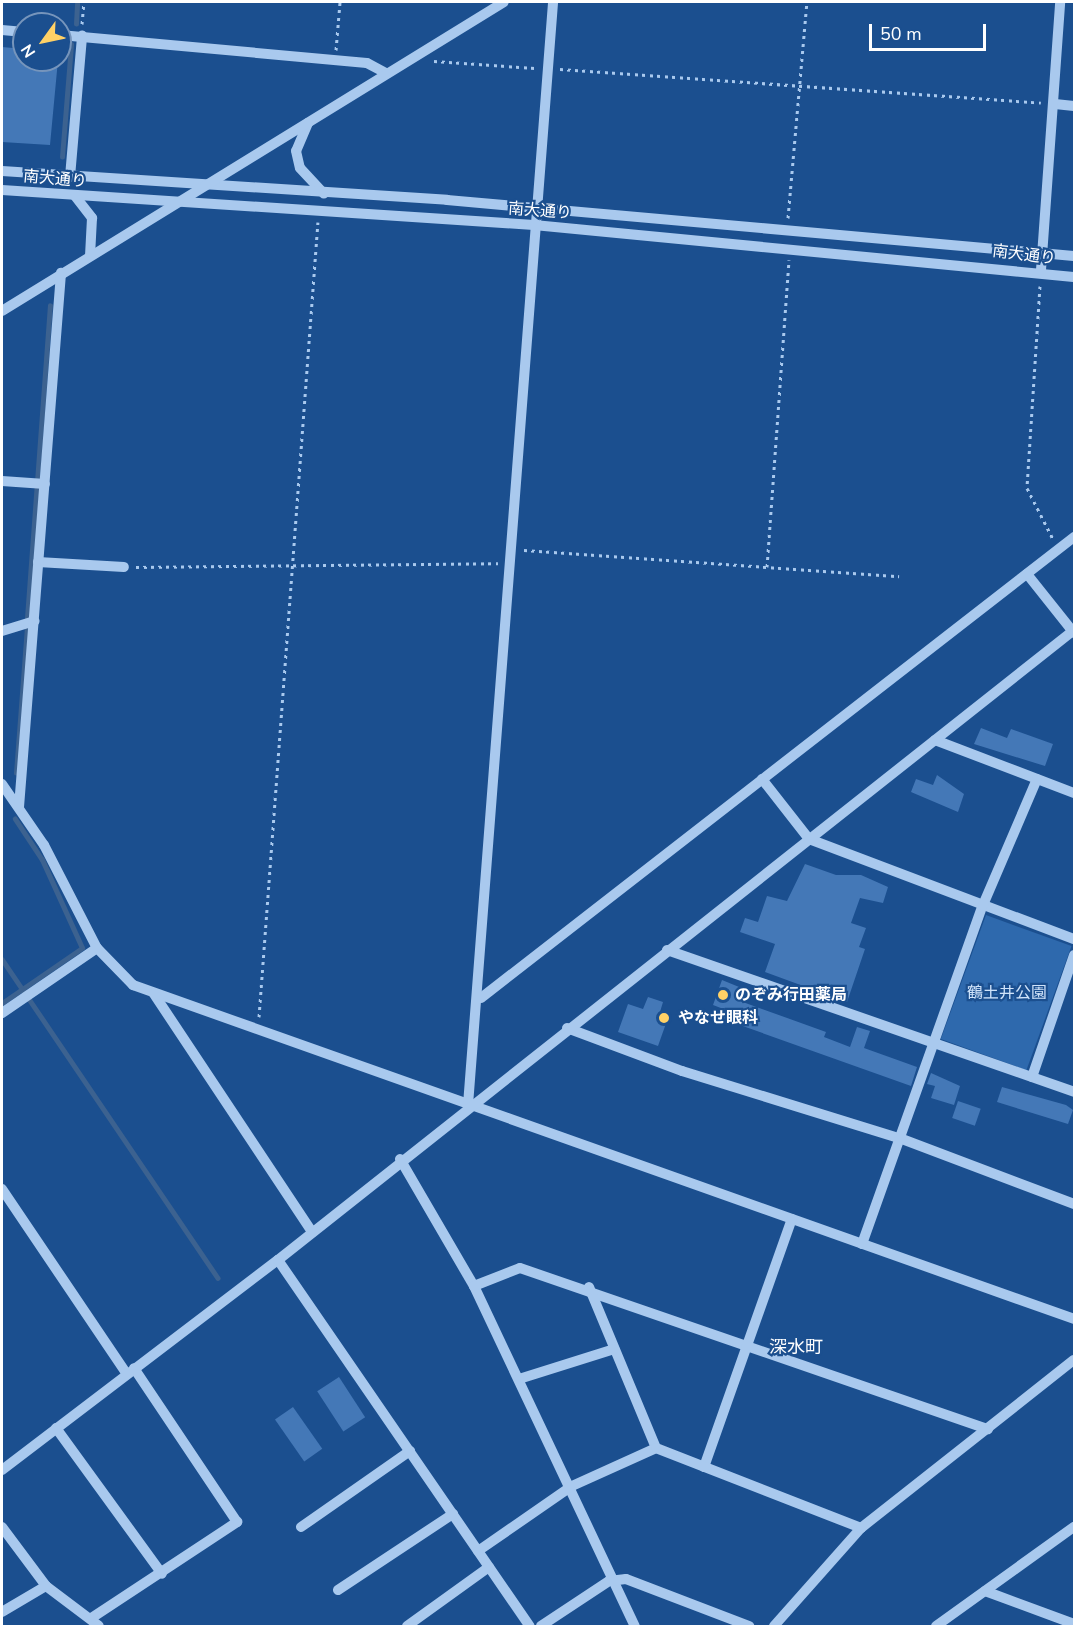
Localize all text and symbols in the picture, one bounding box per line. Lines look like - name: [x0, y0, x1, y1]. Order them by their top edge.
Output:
- north arrow: [12, 12, 72, 72]
- scale bar: [872, 12, 989, 50]
- text: 50 m: [880, 22, 922, 46]
- text: N: [16, 40, 41, 62]
- street label: 南大通り: [22, 167, 88, 191]
- street label: 南大通り: [507, 199, 573, 223]
- street label: 南大通り: [991, 242, 1057, 268]
- park label: 鶴土井公園: [967, 983, 1047, 1003]
- place label: のぞみ行田薬局: [735, 985, 847, 1005]
- marker: のぞみ行田薬局: [716, 988, 730, 1002]
- place label: やなせ眼科: [678, 1008, 758, 1028]
- marker: やなせ眼科: [655, 1009, 673, 1027]
- district label: 深水町: [769, 1336, 823, 1358]

